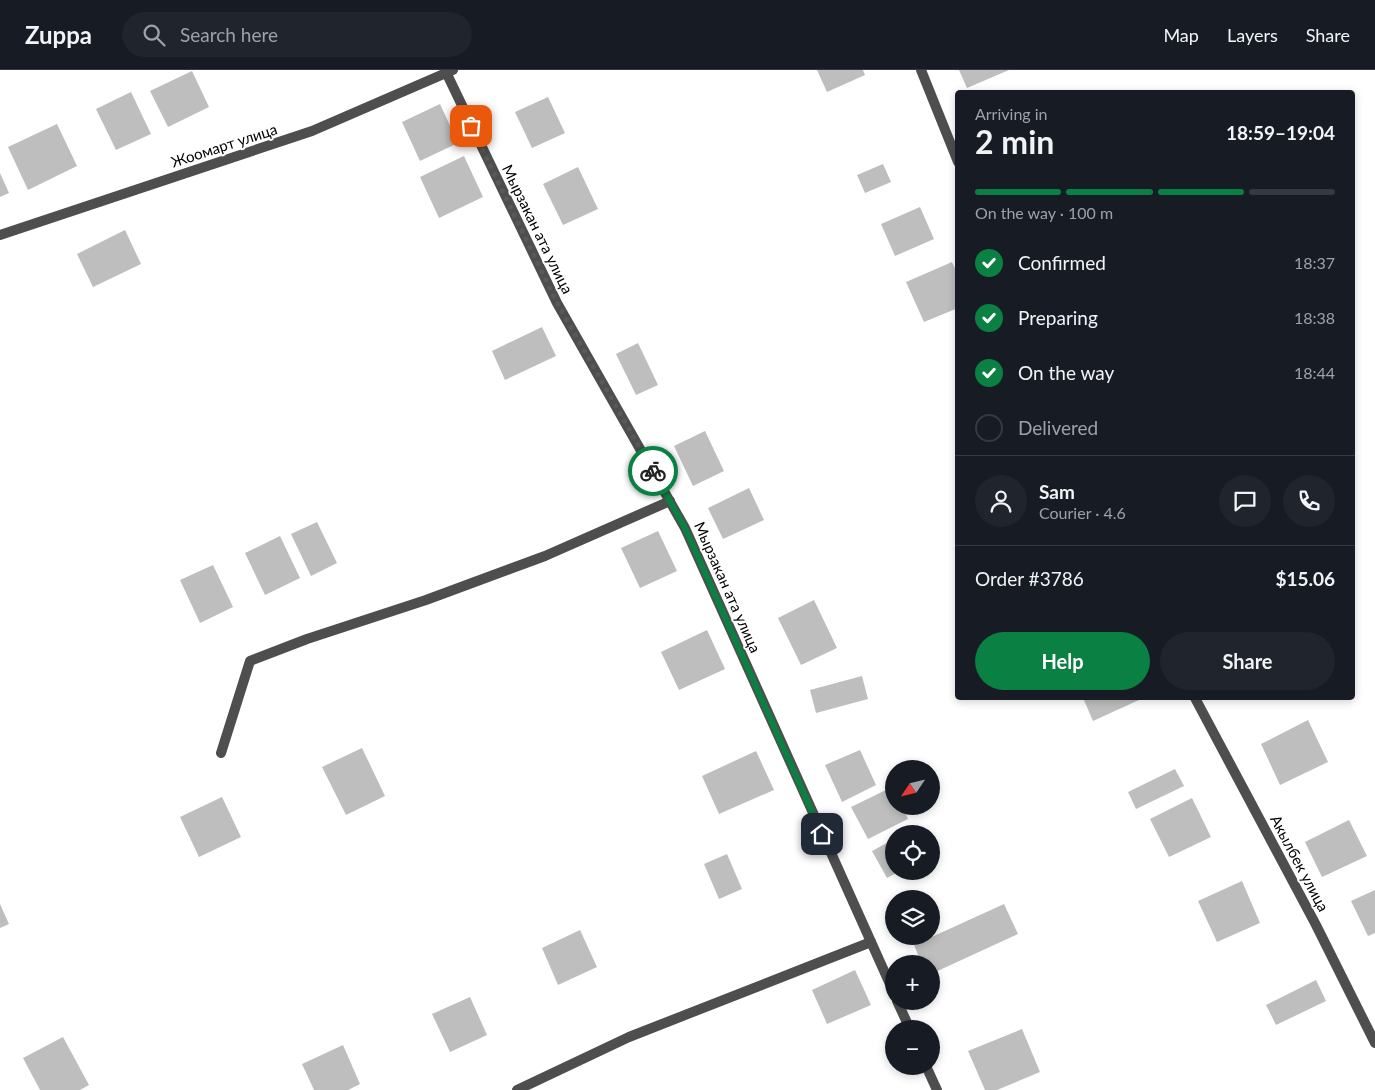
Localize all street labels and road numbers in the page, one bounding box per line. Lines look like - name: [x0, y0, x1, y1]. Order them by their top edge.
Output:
- street label: Жоомарт улица: [169, 119, 279, 171]
- street label: Мырзакан ата улица: [499, 161, 577, 297]
- street label: Мырзакан ата улица: [691, 519, 765, 655]
- street label: Акылбек улица: [1267, 812, 1333, 914]

